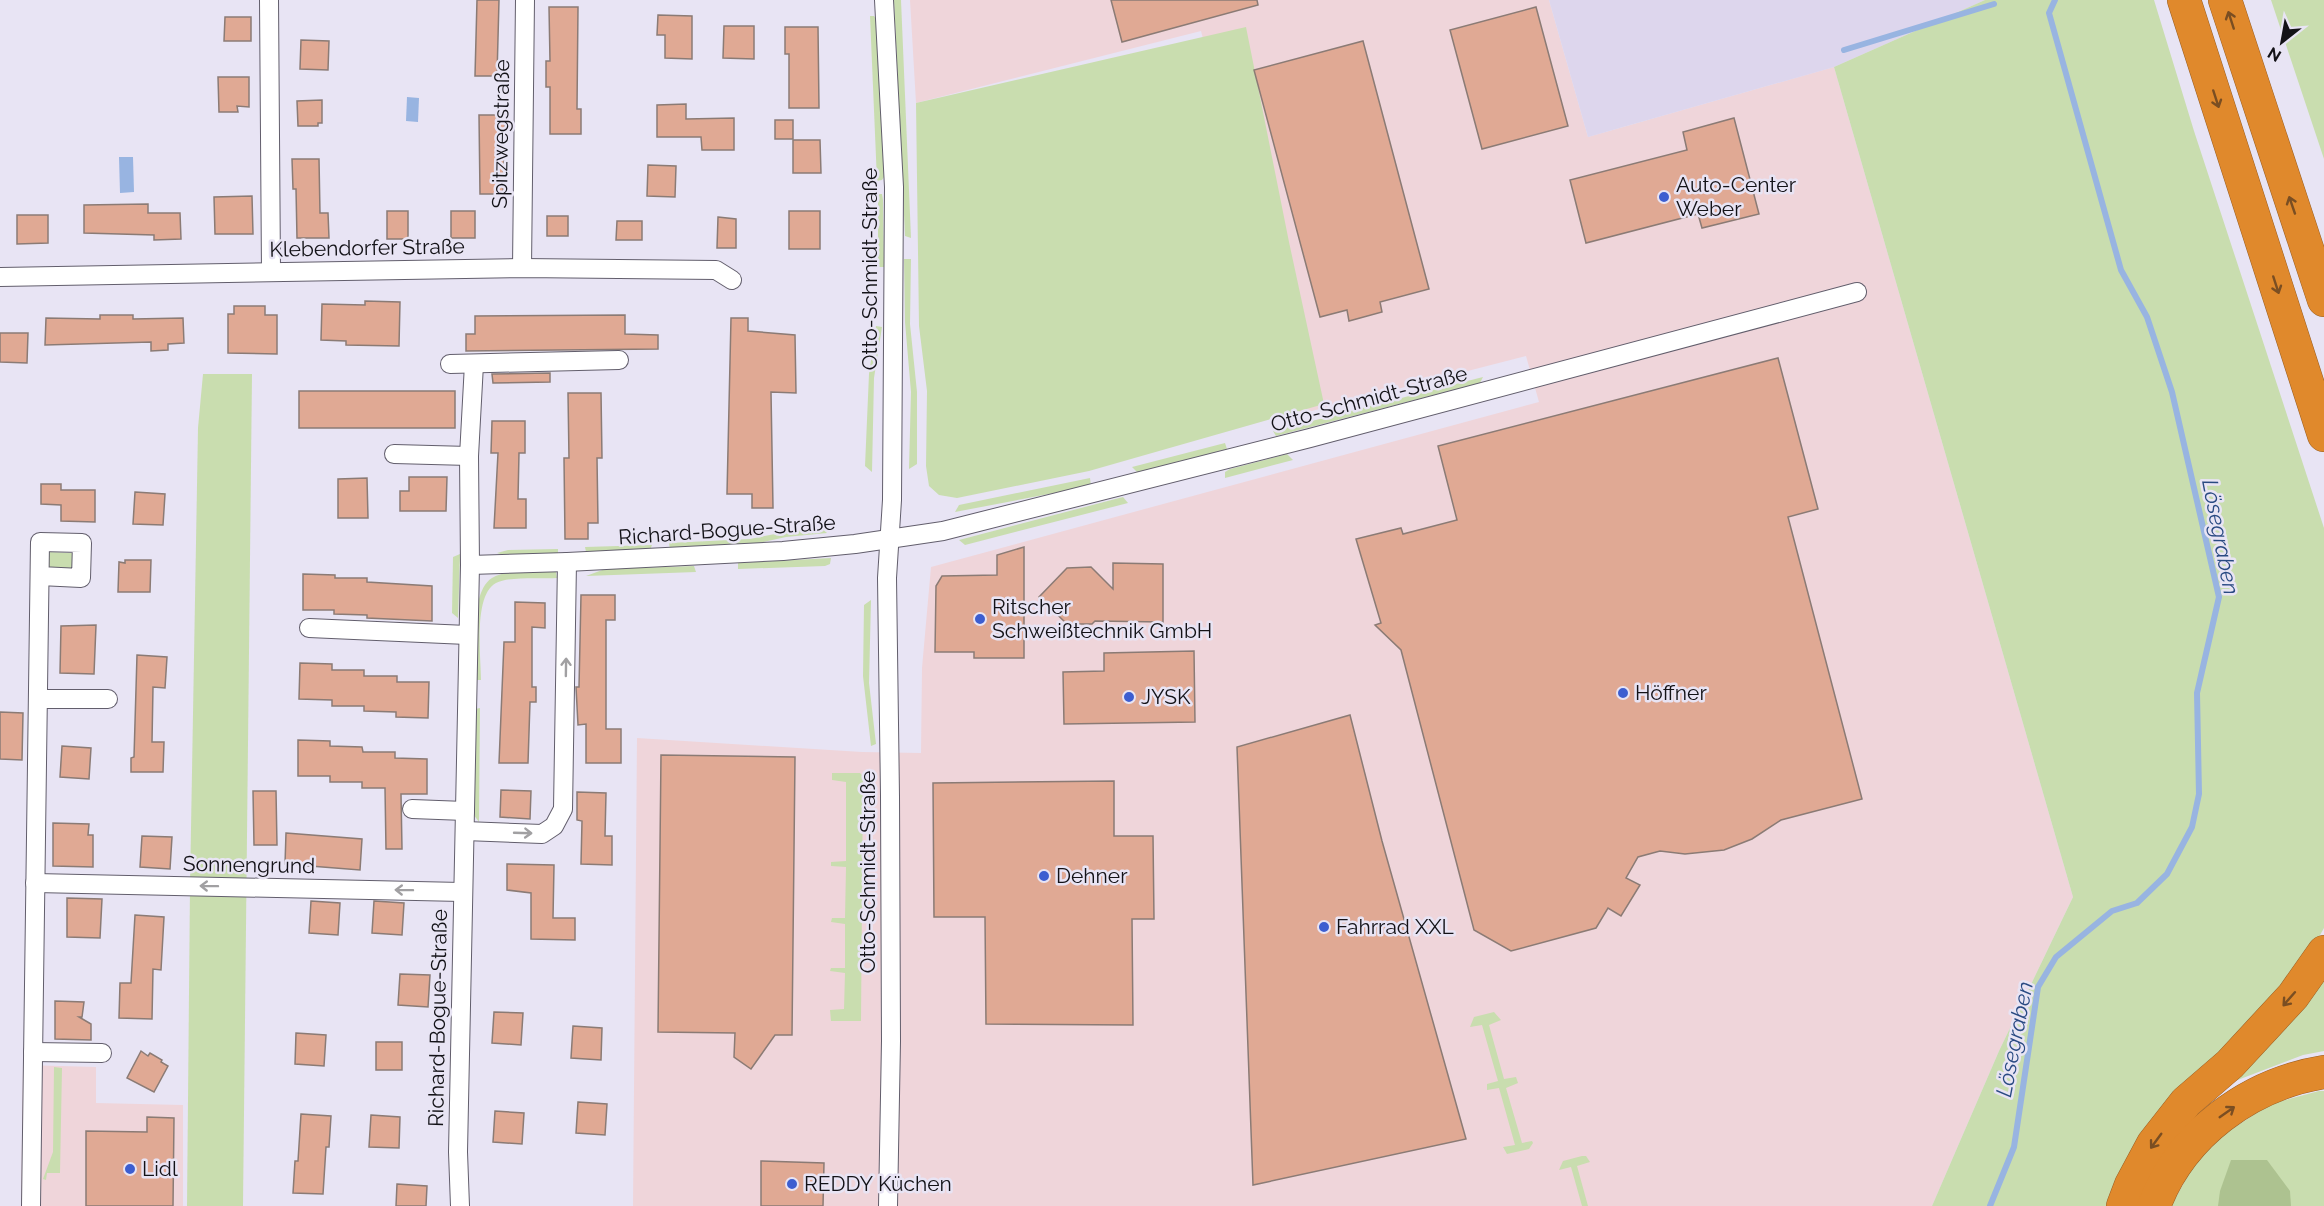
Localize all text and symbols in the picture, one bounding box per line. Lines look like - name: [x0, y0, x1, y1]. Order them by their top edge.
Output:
- one-way arrow: [2225, 11, 2236, 30]
- north arrow: [2252, 12, 2312, 72]
- text: N: [2264, 43, 2285, 66]
- street label: Spitzwegstraße: [487, 59, 514, 209]
- one-way arrow: [2211, 89, 2222, 108]
- street label: Otto-Schmidt-Straße: [857, 168, 882, 370]
- place label: Auto-Center Weber: [1676, 172, 1797, 221]
- marker: Auto-Center Weber: [1657, 190, 1671, 204]
- one-way arrow: [2286, 196, 2297, 215]
- street label: Klebendorfer Straße: [269, 233, 465, 262]
- one-way arrow: [2271, 275, 2282, 294]
- street label: Otto-Schmidt-Straße: [1268, 360, 1470, 437]
- water label: Lösegraben: [2197, 477, 2245, 597]
- street label: Richard-Bogue-Straße: [617, 509, 836, 550]
- place label: Ritscher Schweißtechnik GmbH: [992, 594, 1212, 643]
- marker: Ritscher Schweißtechnik GmbH: [973, 612, 987, 626]
- one-way arrow: [560, 657, 571, 677]
- place label: Höffner: [1635, 680, 1707, 705]
- place label: JYSK: [1141, 684, 1191, 709]
- marker: Höffner: [1616, 686, 1630, 700]
- marker: JYSK: [1122, 690, 1136, 704]
- street label: Otto-Schmidt-Straße: [855, 771, 880, 973]
- one-way arrow: [513, 828, 533, 839]
- street label: Sonnengrund: [183, 851, 315, 878]
- place label: Dehner: [1056, 863, 1128, 888]
- marker: Dehner: [1037, 869, 1051, 883]
- one-way arrow: [199, 881, 219, 892]
- one-way arrow: [394, 885, 414, 896]
- street label: Richard-Bogue-Straße: [423, 909, 452, 1127]
- place label: Fahrrad XXL: [1336, 914, 1454, 939]
- marker: Fahrrad XXL: [1317, 920, 1331, 934]
- water label: Lösegraben: [1990, 979, 2038, 1099]
- one-way arrow: [2282, 991, 2296, 1006]
- one-way arrow: [2219, 1106, 2235, 1118]
- one-way arrow: [2150, 1132, 2162, 1148]
- place label: Lidl: [142, 1156, 178, 1181]
- marker: Lidl: [123, 1162, 137, 1176]
- place label: REDDY Küchen: [804, 1171, 952, 1196]
- marker: REDDY Küchen: [785, 1177, 799, 1191]

